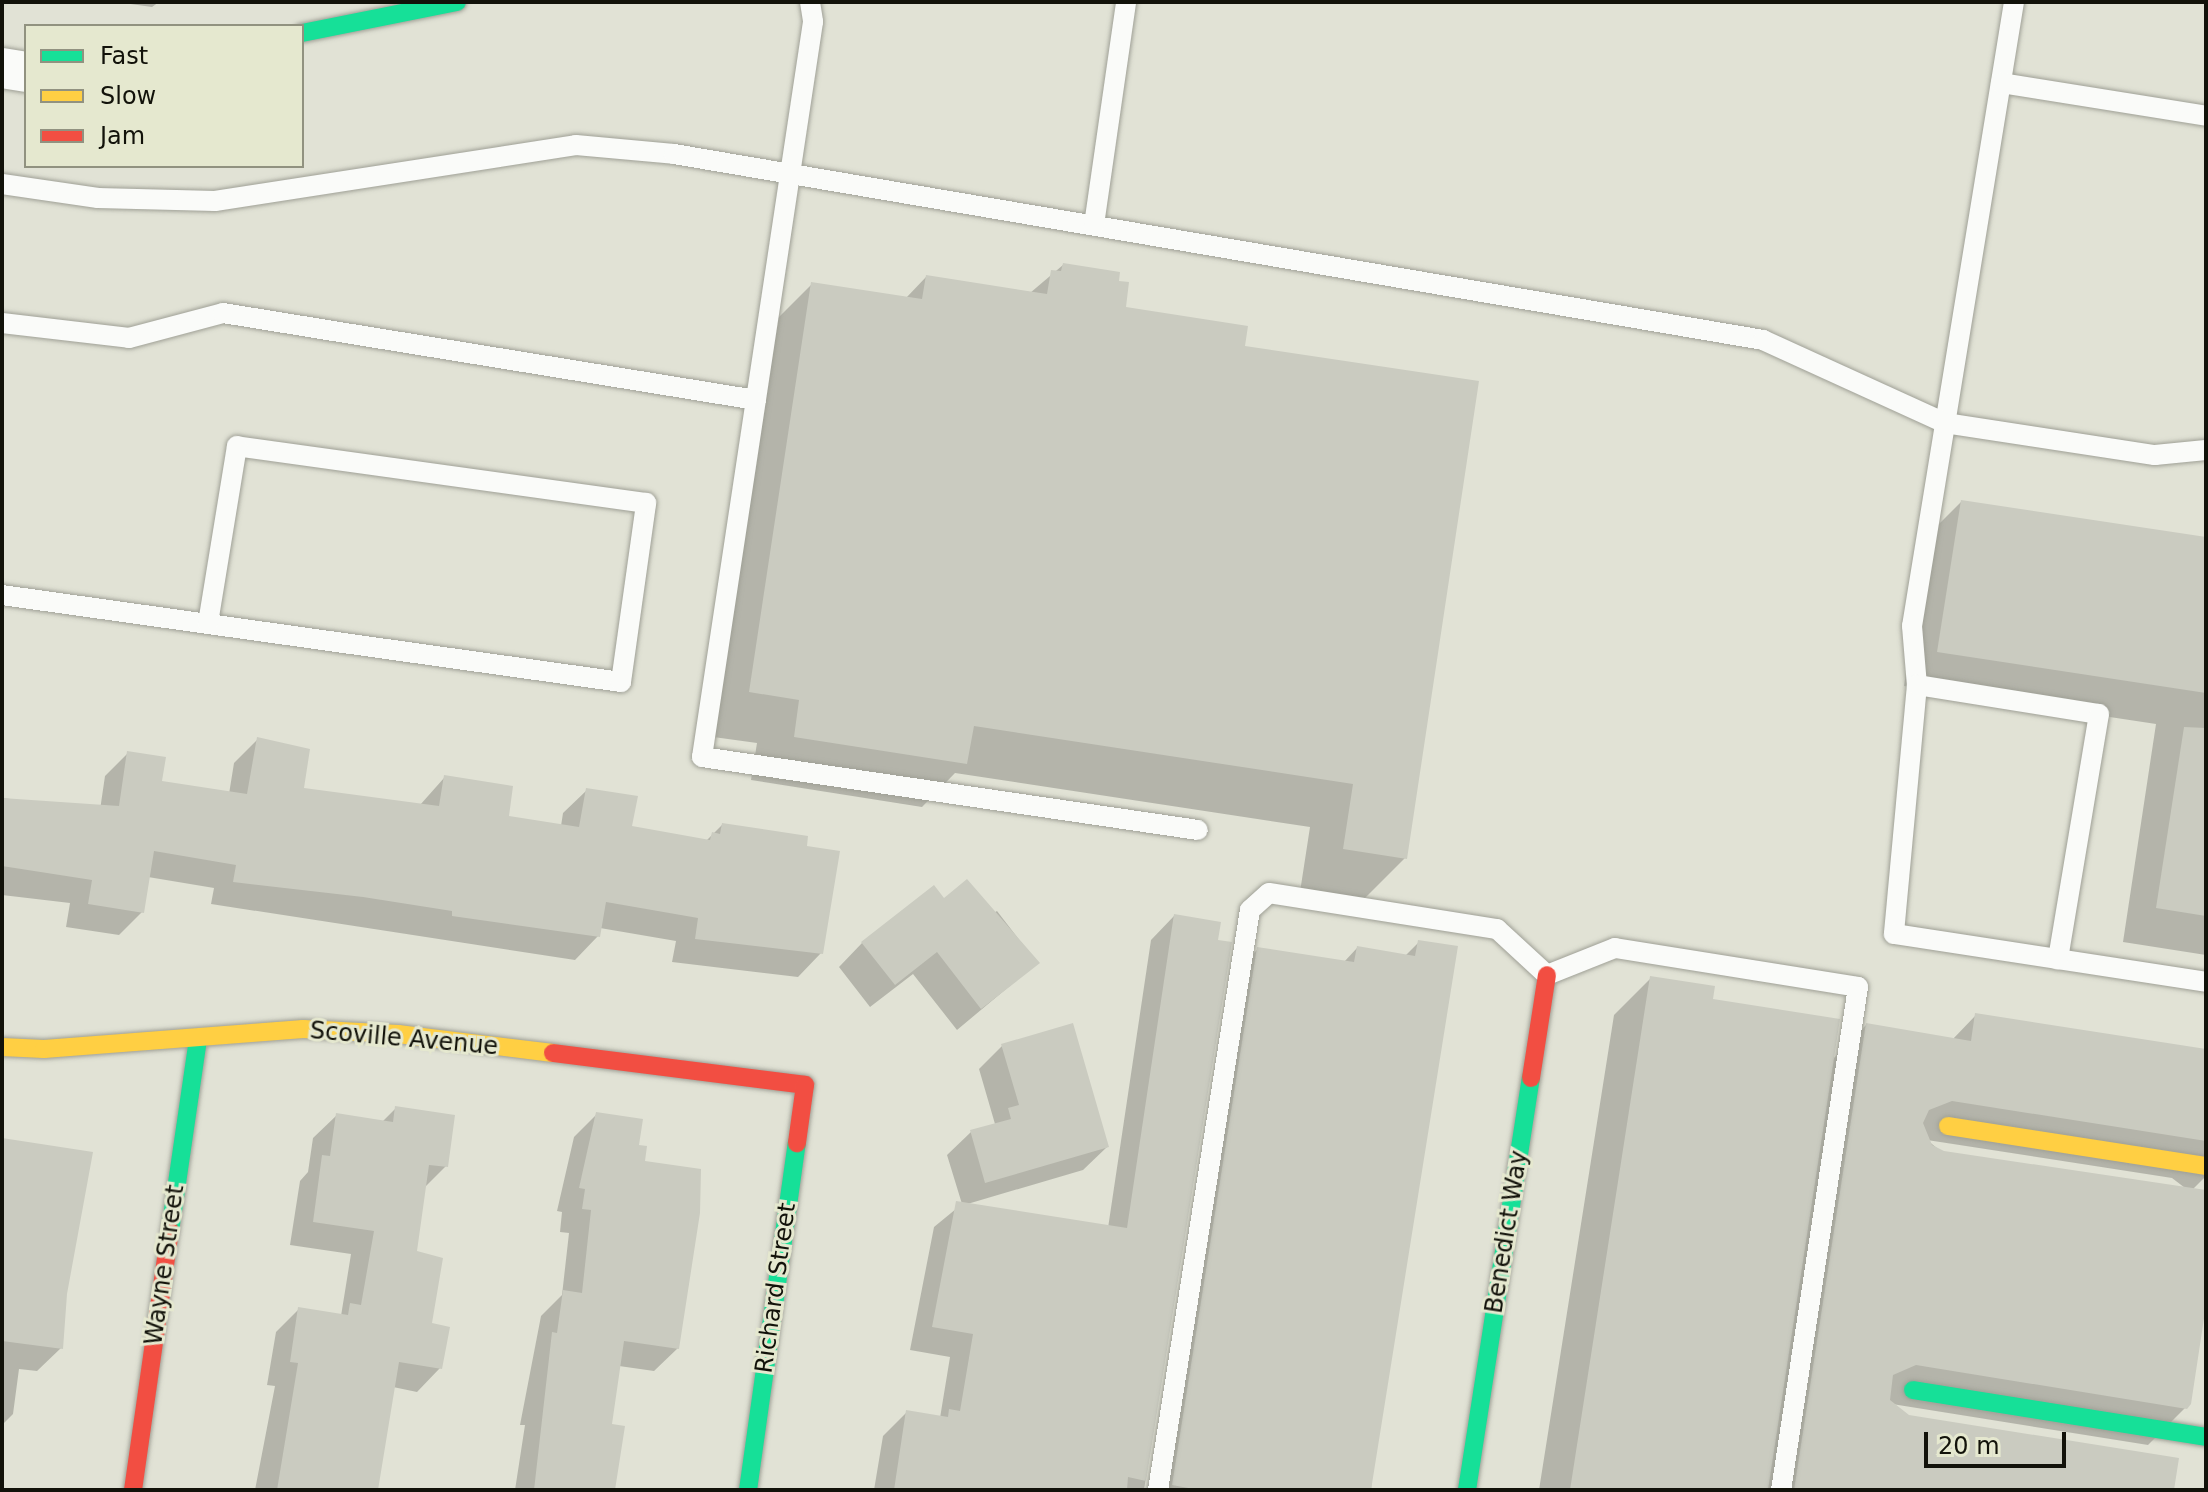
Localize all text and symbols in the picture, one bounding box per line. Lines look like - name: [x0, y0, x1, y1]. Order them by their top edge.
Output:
- legend: [24, 24, 304, 168]
- text: Fast: [100, 42, 148, 70]
- text: Slow: [100, 82, 156, 110]
- text: Jam: [100, 122, 145, 150]
- street label: Scoville Avenue: [309, 1016, 499, 1062]
- street label: Benedict Way: [1480, 1149, 1534, 1315]
- street label: Wayne Street: [139, 1183, 191, 1347]
- street label: Richard Street: [750, 1201, 802, 1375]
- scale bar: [1928, 1416, 2070, 1466]
- text: 20 m: [1938, 1432, 2000, 1460]

